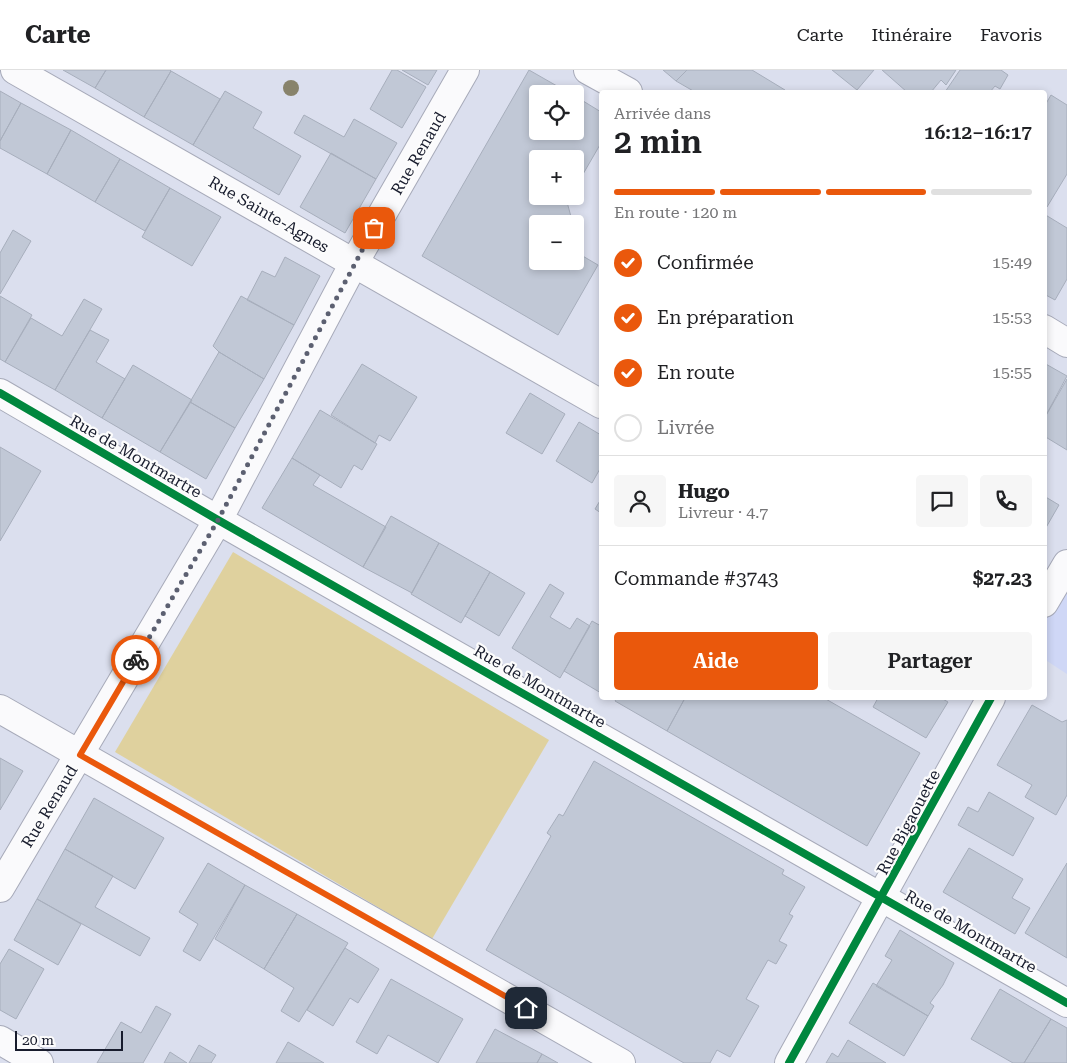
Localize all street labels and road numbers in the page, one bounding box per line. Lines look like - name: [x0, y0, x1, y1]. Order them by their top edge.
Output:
- street label: Rue Renaud: [387, 108, 450, 198]
- street label: Rue Sainte-Agnes: [205, 172, 333, 257]
- street label: Rue de Montmartre: [66, 411, 205, 502]
- street label: Rue de Montmartre: [470, 641, 609, 732]
- street label: Rue Renaud: [17, 762, 81, 851]
- street label: Rue Bigaouette: [873, 766, 944, 878]
- street label: Rue de Montmartre: [901, 886, 1040, 977]

